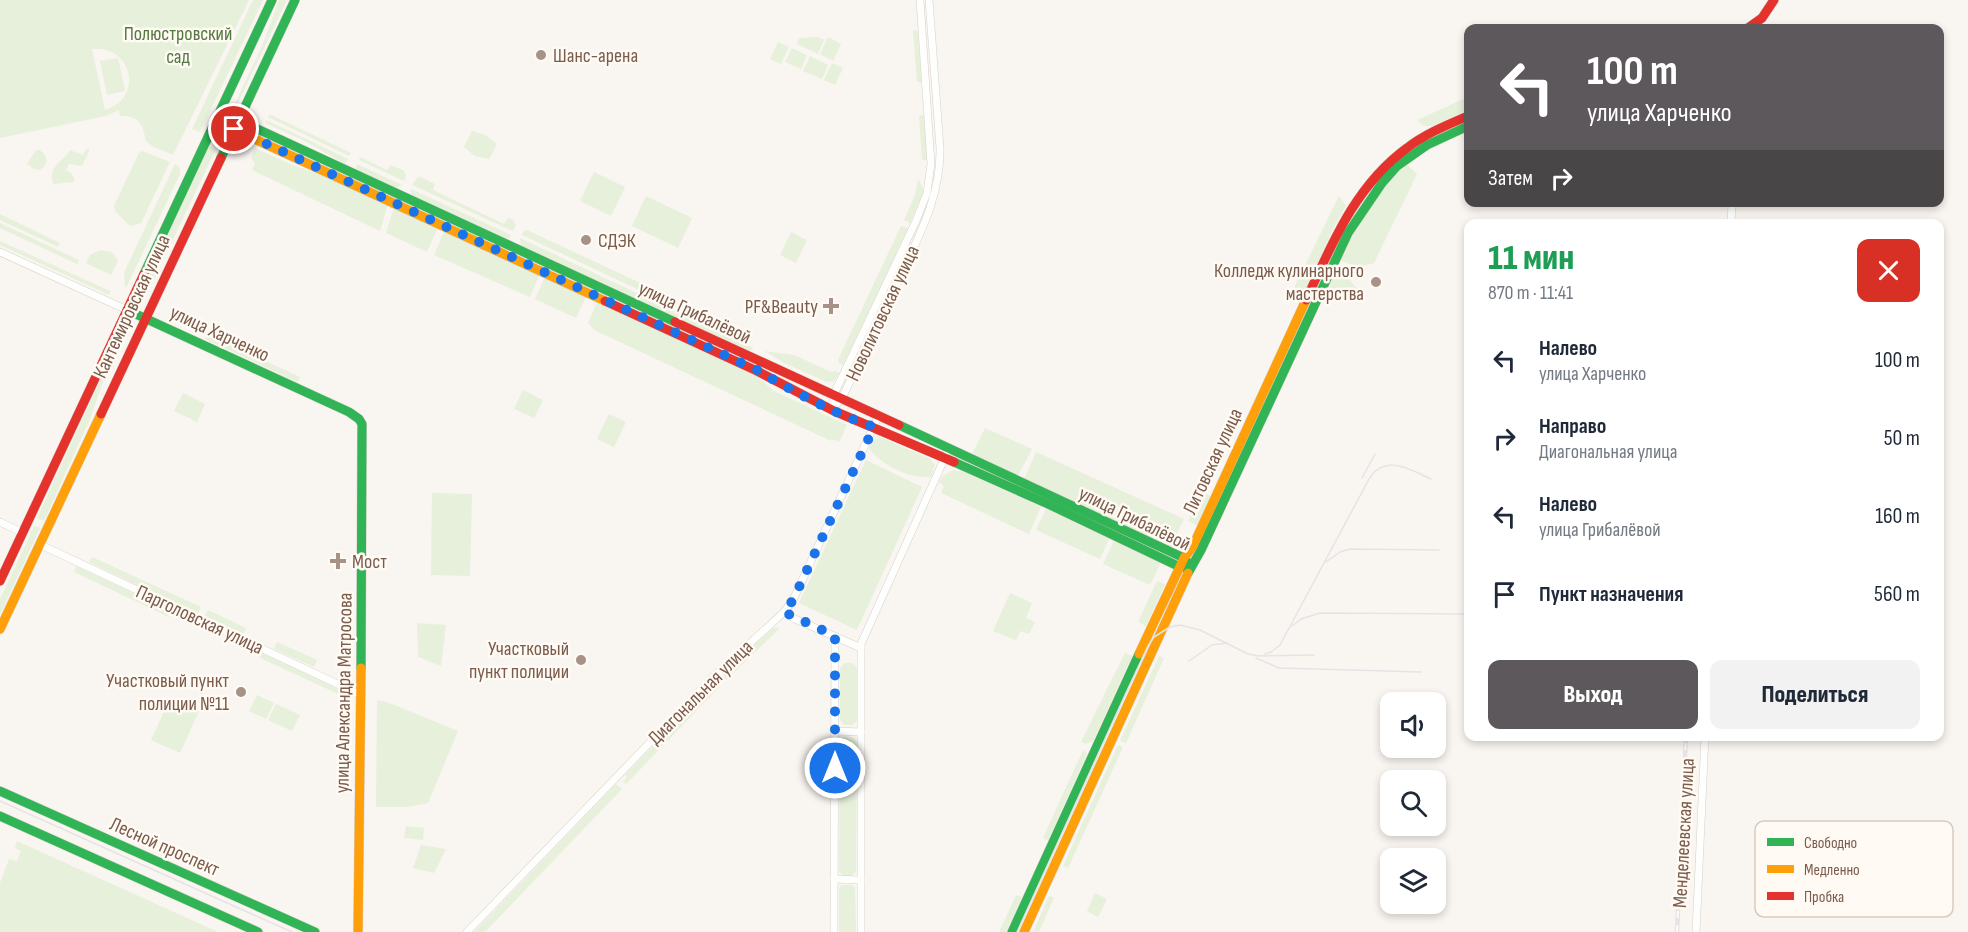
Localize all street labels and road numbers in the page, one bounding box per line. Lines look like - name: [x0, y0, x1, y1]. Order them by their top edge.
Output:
- street label: Кантемировская улица: [88, 231, 176, 382]
- street label: Новолитовская улица: [841, 242, 925, 385]
- street label: улица Грибалёвой: [634, 276, 755, 349]
- street label: улица Харченко: [166, 300, 273, 367]
- street label: Литовская улица: [1178, 405, 1248, 518]
- street label: улица Грибалёвой: [1075, 481, 1194, 556]
- street label: Парголовская улица: [132, 580, 267, 660]
- street label: улица Александра Матросова: [330, 593, 358, 793]
- street label: Диагональная улица: [643, 635, 758, 750]
- street label: Менделеевская улица: [1668, 758, 1700, 909]
- street label: Лесной проспект: [106, 812, 223, 882]

